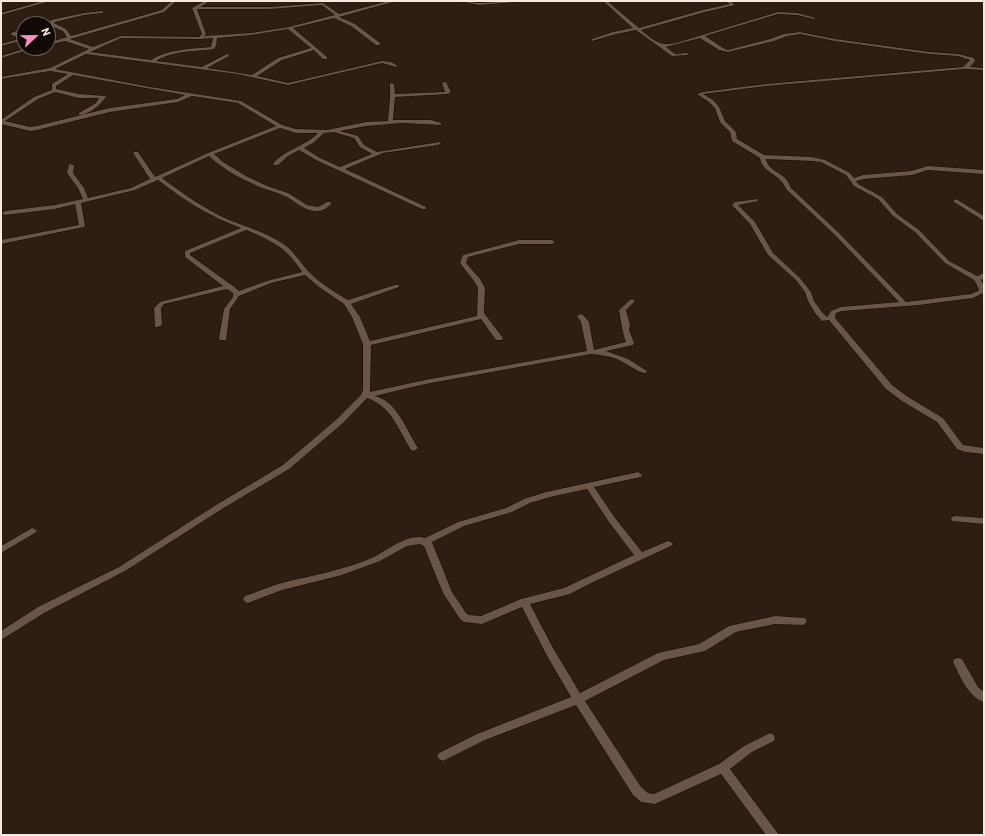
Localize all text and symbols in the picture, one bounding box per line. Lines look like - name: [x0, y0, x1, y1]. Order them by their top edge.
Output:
- north arrow: [16, 16, 56, 56]
- text: N: [39, 26, 54, 38]

